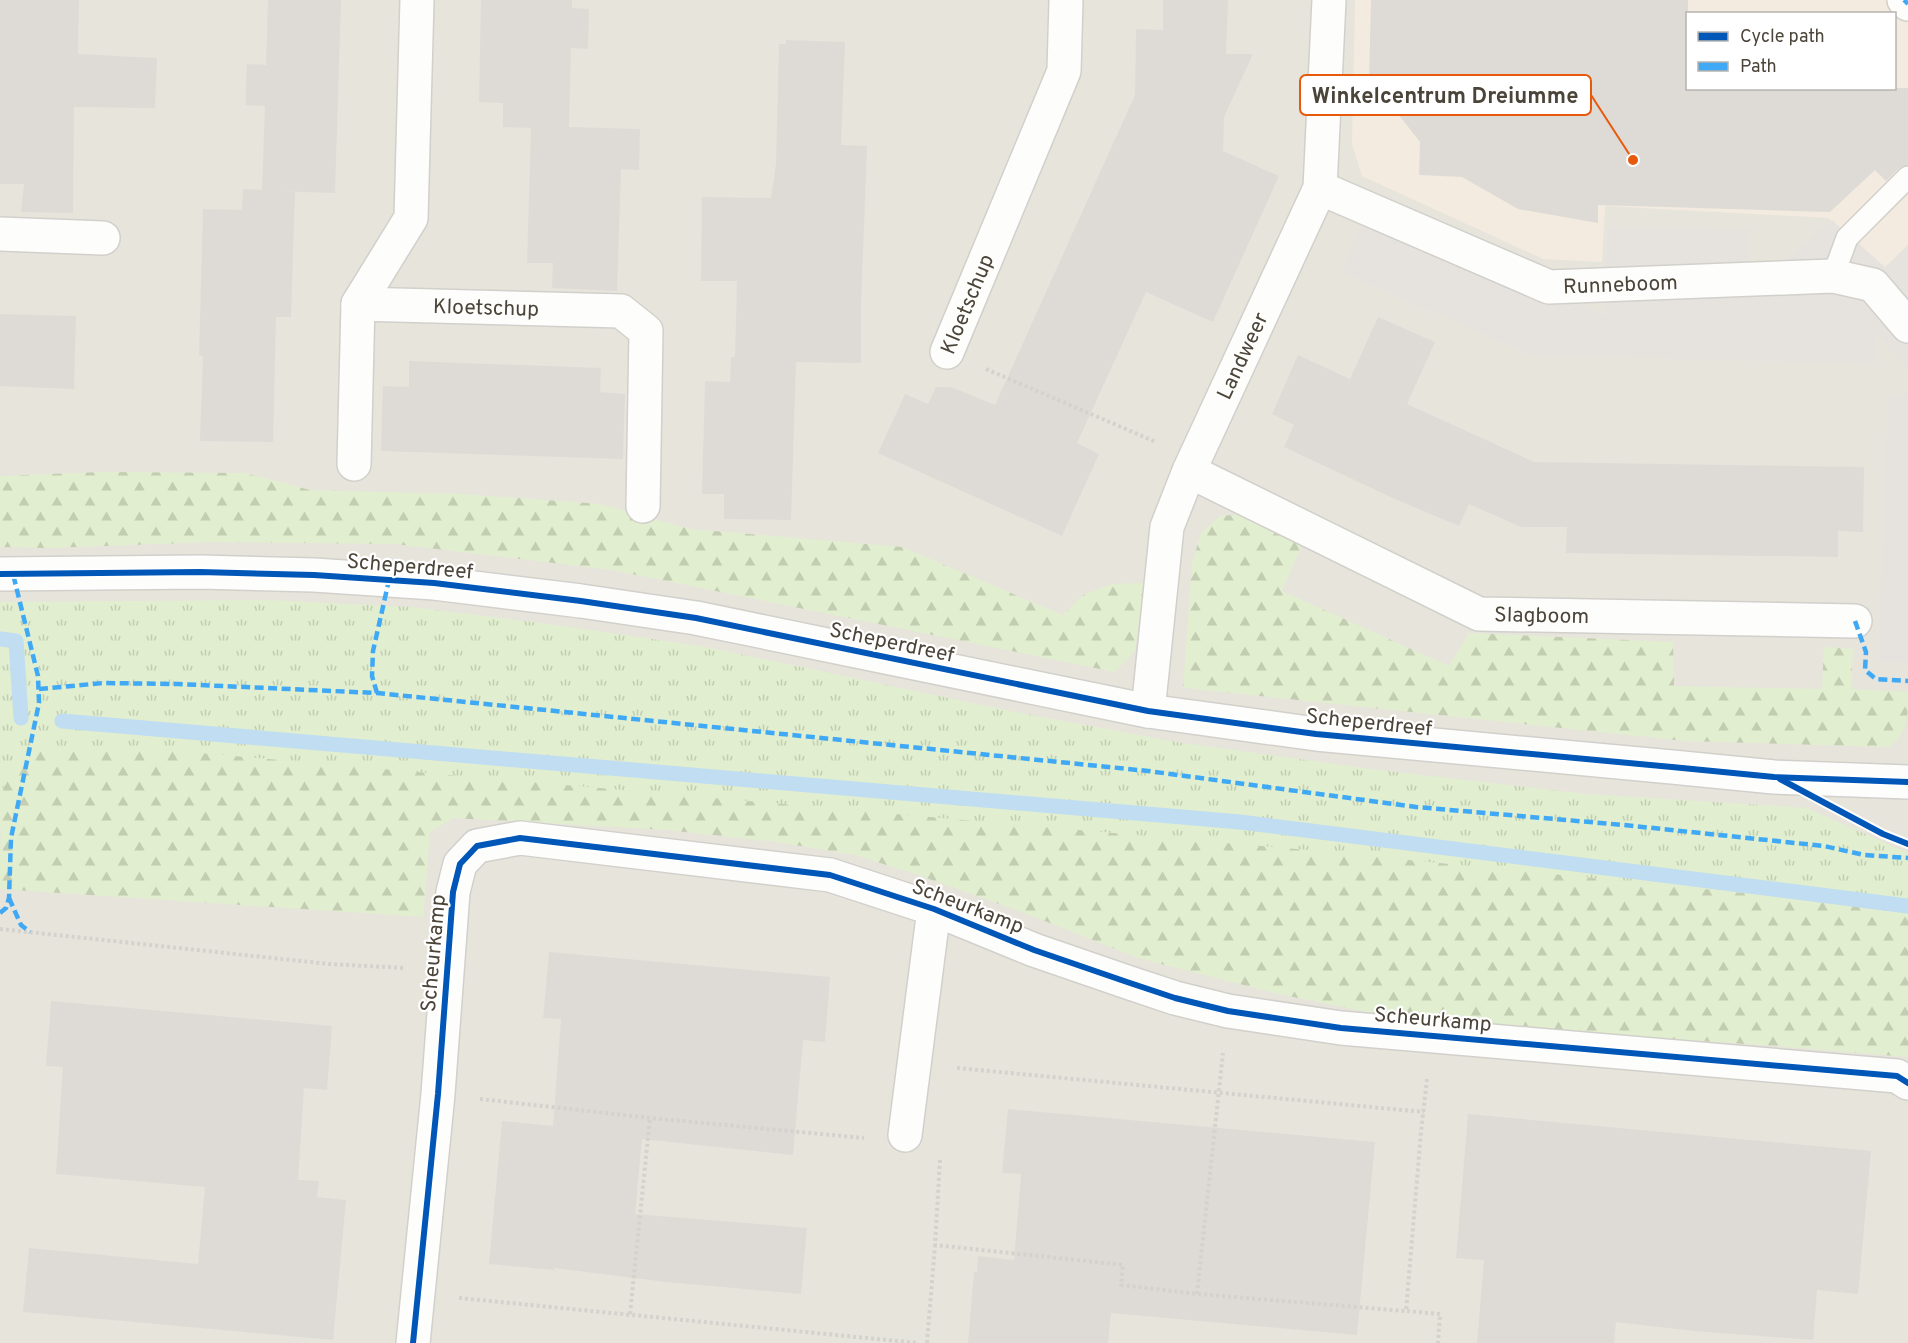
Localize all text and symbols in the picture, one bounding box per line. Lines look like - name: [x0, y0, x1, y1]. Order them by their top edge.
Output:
- legend: [1686, 12, 1896, 90]
- text: Cycle path: [1740, 26, 1825, 49]
- text: Path: [1740, 56, 1777, 79]
- callout: Winkelcentrum Dreiumme: [1300, 75, 1591, 115]
- text: Winkelcentrum Dreiumme: [1312, 84, 1578, 111]
- street label: Kloetschup: [936, 250, 1001, 359]
- street label: Runneboom: [1563, 270, 1678, 301]
- street label: Kloetschup: [433, 294, 539, 324]
- street label: Landweer: [1212, 309, 1275, 404]
- street label: Scheperdreef: [346, 549, 474, 586]
- street label: Slagboom: [1494, 602, 1589, 631]
- street label: Scheperdreef: [827, 617, 956, 670]
- street label: Scheperdreef: [1304, 703, 1433, 744]
- street label: Scheurkamp: [908, 874, 1027, 941]
- street label: Scheurkamp: [416, 893, 453, 1013]
- street label: Scheurkamp: [1373, 1002, 1493, 1039]

